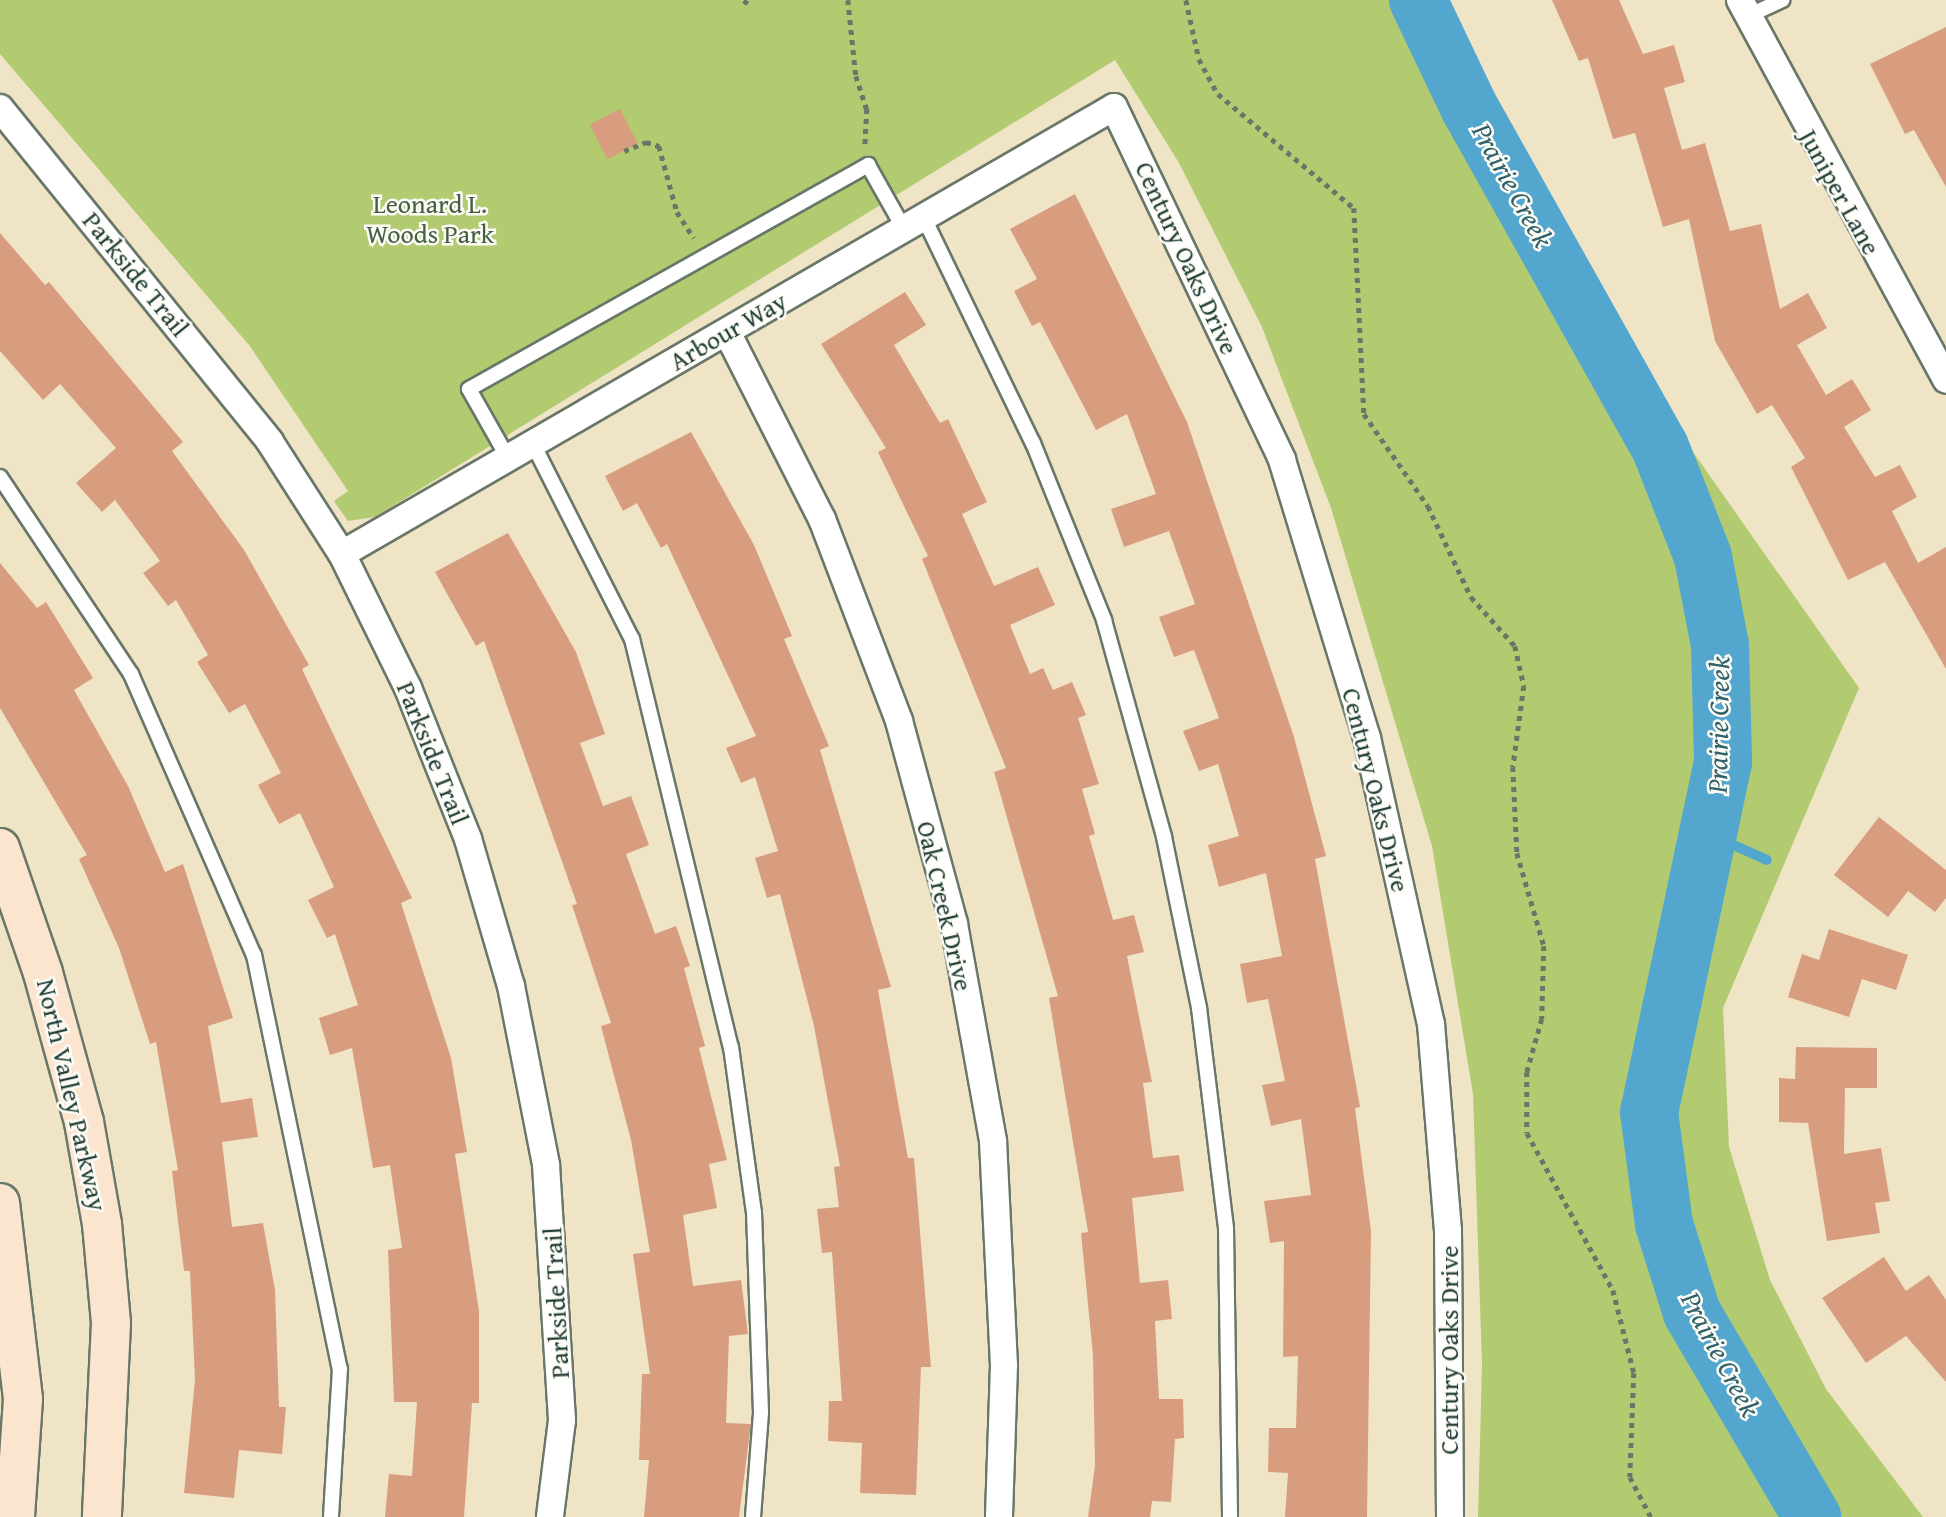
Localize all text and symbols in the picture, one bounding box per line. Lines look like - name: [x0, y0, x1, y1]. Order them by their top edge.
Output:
- water label: Prairie Creek: [1465, 117, 1561, 253]
- street label: Juniper Lane: [1793, 124, 1887, 260]
- street label: Century Oaks Drive: [1129, 157, 1245, 359]
- park label: Leonard L. Woods Park: [366, 188, 494, 249]
- street label: Parkside Trail: [76, 205, 196, 343]
- street label: Arbour Way: [664, 285, 792, 377]
- water label: Prairie Creek: [1700, 656, 1736, 794]
- street label: Parkside Trail: [390, 677, 476, 829]
- street label: Century Oaks Drive: [1336, 685, 1416, 895]
- street label: Oak Creek Drive: [910, 818, 980, 994]
- street label: North Valley Parkway: [30, 976, 114, 1214]
- street label: Parkside Trail: [536, 1227, 576, 1379]
- street label: Century Oaks Drive: [1433, 1245, 1465, 1455]
- water label: Prairie Creek: [1674, 1286, 1768, 1422]

